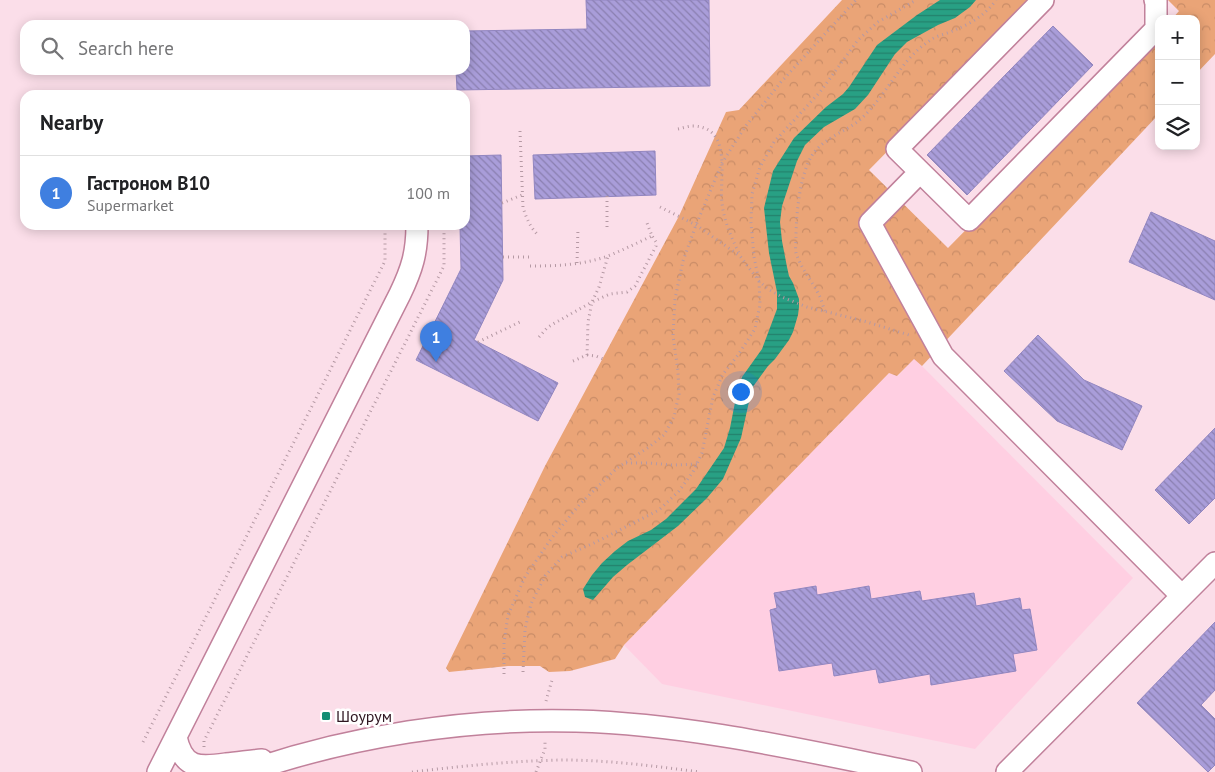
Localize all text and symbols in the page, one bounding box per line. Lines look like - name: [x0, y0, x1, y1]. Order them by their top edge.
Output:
- map controls: [1155, 15, 1200, 150]
- button: +: [1155, 15, 1200, 60]
- search box: [20, 20, 470, 75]
- icon: search: [38, 34, 66, 62]
- text: Search here: [78, 36, 174, 60]
- button: −: [1155, 60, 1200, 105]
- button: layers: [1155, 105, 1200, 150]
- text: Nearby: [40, 109, 103, 136]
- text: Гастроном B10: [87, 171, 210, 195]
- text: 1: [51, 183, 61, 203]
- text: 100 m: [407, 183, 450, 203]
- text: Supermarket: [87, 195, 174, 215]
- pin: 1: [420, 321, 452, 362]
- your location: [728, 379, 754, 405]
- place label: Шоурум: [336, 706, 392, 726]
- marker: Шоурум: [320, 710, 332, 722]

